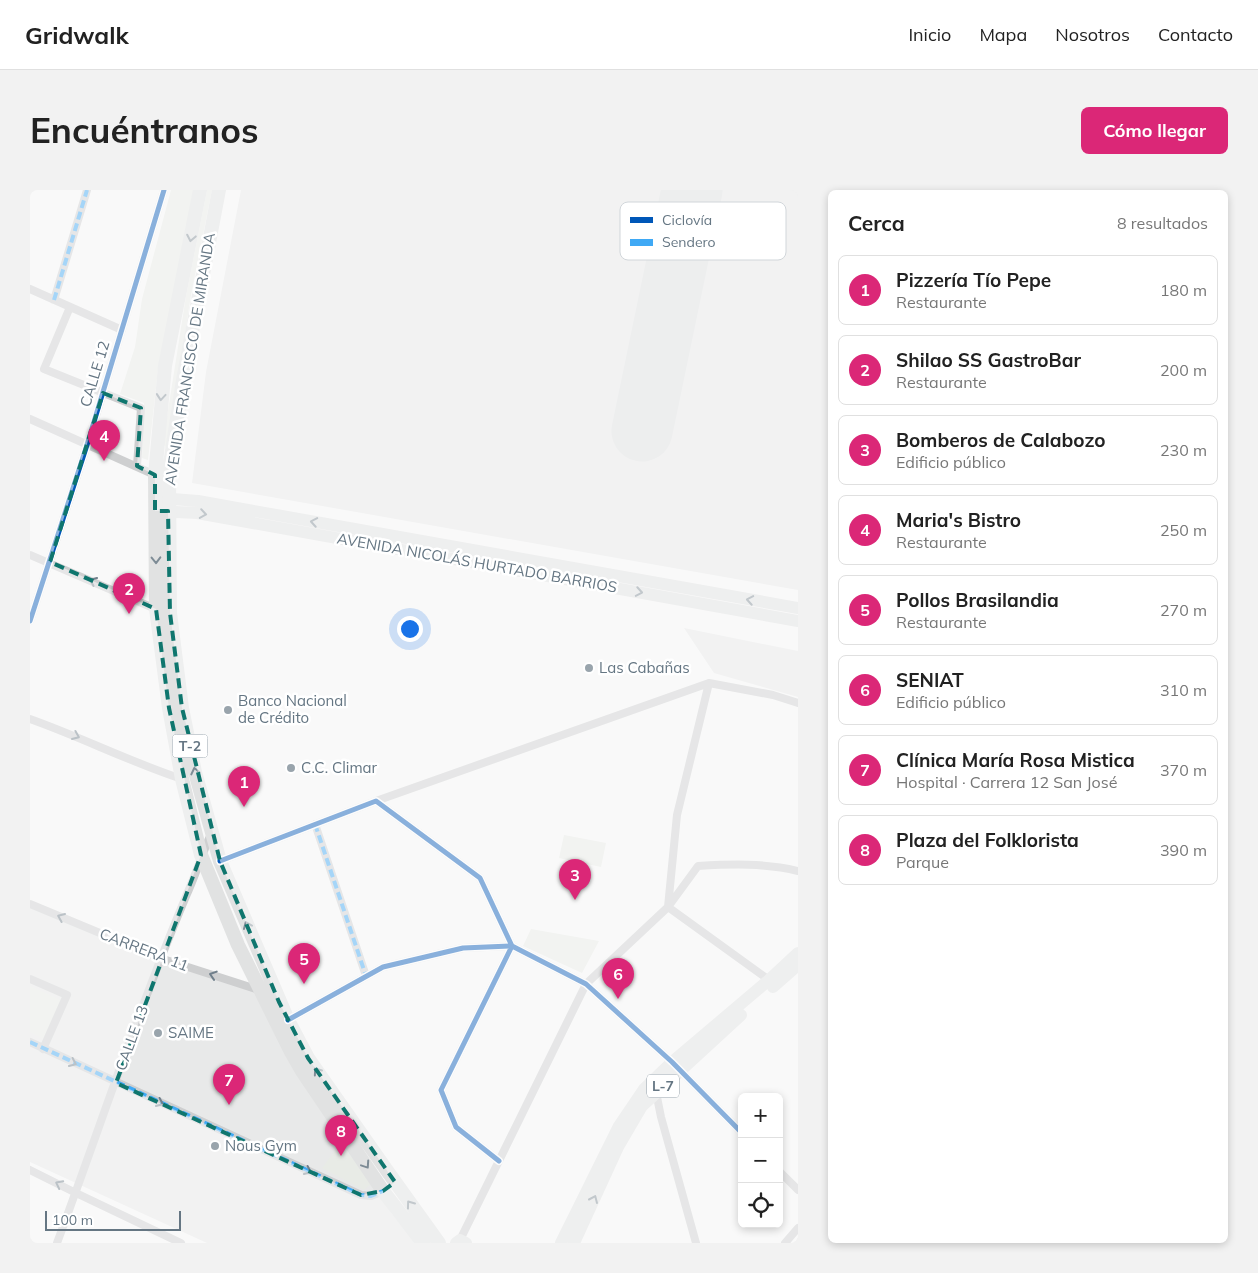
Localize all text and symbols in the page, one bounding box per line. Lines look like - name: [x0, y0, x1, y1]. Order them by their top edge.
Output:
- text: Gridwalk: [25, 20, 129, 50]
- text: Inicio: [908, 23, 951, 46]
- text: Mapa: [979, 23, 1027, 46]
- text: Nosotros: [1055, 23, 1130, 46]
- text: Contacto: [1158, 23, 1233, 46]
- button: Cómo llegar: [1081, 107, 1228, 154]
- text: Encuéntranos: [30, 108, 259, 152]
- legend: [620, 202, 786, 260]
- text: Cerca: [848, 210, 905, 236]
- text: Ciclovía: [662, 211, 712, 229]
- text: 8 resultados: [1117, 213, 1208, 233]
- street label: AVENIDA FRANCISCO DE MIRANDA: [160, 231, 219, 487]
- one-way arrow: [186, 233, 196, 242]
- text: Sendero: [662, 233, 716, 251]
- text: Pizzería Tío Pepe: [896, 268, 1051, 292]
- text: 1: [860, 280, 870, 300]
- text: 180 m: [1160, 280, 1207, 300]
- text: Restaurante: [896, 292, 987, 312]
- street label: CALLE 12: [75, 339, 114, 409]
- text: Shilao SS GastroBar: [896, 348, 1081, 372]
- text: 2: [860, 360, 870, 380]
- text: 200 m: [1160, 360, 1207, 380]
- text: Restaurante: [896, 372, 987, 392]
- one-way arrow: [156, 394, 167, 402]
- pin: 4: [88, 420, 120, 461]
- text: Bomberos de Calabozo: [896, 428, 1105, 452]
- text: 3: [860, 440, 870, 460]
- text: 230 m: [1160, 440, 1207, 460]
- text: Edificio público: [896, 452, 1006, 472]
- one-way arrow: [199, 508, 208, 518]
- text: Maria's Bistro: [896, 508, 1021, 532]
- one-way arrow: [310, 518, 319, 528]
- text: 4: [860, 520, 870, 540]
- text: 250 m: [1160, 520, 1207, 540]
- street label: AVENIDA NICOLÁS HURTADO BARRIOS: [336, 528, 619, 597]
- text: Restaurante: [896, 532, 987, 552]
- one-way arrow: [150, 556, 161, 564]
- pin: 2: [113, 573, 145, 614]
- one-way arrow: [89, 577, 98, 588]
- one-way arrow: [634, 587, 643, 597]
- text: Pollos Brasilandia: [896, 588, 1059, 612]
- one-way arrow: [746, 595, 754, 605]
- text: 5: [860, 600, 870, 620]
- text: 270 m: [1160, 600, 1207, 620]
- text: Restaurante: [896, 612, 987, 632]
- your location: [397, 616, 423, 642]
- place label: Las Cabañas: [599, 658, 690, 677]
- marker: Las Cabañas: [583, 662, 595, 674]
- text: SENIAT: [896, 668, 964, 692]
- text: 6: [860, 680, 870, 700]
- text: 310 m: [1160, 680, 1207, 700]
- place label: Banco Nacional de Crédito: [238, 691, 347, 727]
- text: Edificio público: [896, 692, 1006, 712]
- marker: Banco Nacional de Crédito: [222, 704, 234, 716]
- one-way arrow: [71, 729, 80, 740]
- road number: T-2: [172, 734, 208, 758]
- text: Clínica María Rosa Mistica: [896, 748, 1135, 772]
- place label: C.C. Climar: [301, 758, 378, 777]
- text: 7: [860, 760, 870, 780]
- text: 370 m: [1160, 760, 1207, 780]
- marker: C.C. Climar: [285, 762, 297, 774]
- pin: 1: [228, 766, 260, 807]
- one-way arrow: [190, 767, 201, 775]
- text: Hospital · Carrera 12 San José: [896, 772, 1117, 792]
- text: Plaza del Folklorista: [896, 828, 1079, 852]
- text: 8: [860, 840, 870, 860]
- text: 390 m: [1160, 840, 1207, 860]
- text: Parque: [896, 852, 949, 872]
- pin: 3: [559, 859, 591, 900]
- one-way arrow: [57, 913, 66, 923]
- one-way arrow: [242, 921, 253, 930]
- street label: CARRERA 11: [97, 924, 191, 975]
- pin: 5: [288, 943, 320, 984]
- pin: 6: [602, 958, 634, 999]
- one-way arrow: [209, 971, 218, 981]
- street label: CALLE 13: [111, 1003, 152, 1073]
- place label: SAIME: [168, 1023, 214, 1042]
- marker: SAIME: [152, 1027, 164, 1039]
- one-way arrow: [68, 1056, 77, 1067]
- pin: 7: [213, 1064, 245, 1105]
- one-way arrow: [314, 1067, 323, 1077]
- road number: L-7: [647, 1074, 679, 1098]
- map controls: [738, 1093, 783, 1228]
- button: +: [738, 1093, 783, 1138]
- one-way arrow: [155, 1097, 164, 1107]
- pin: 8: [325, 1115, 357, 1156]
- place label: Nous Gym: [225, 1136, 297, 1155]
- button: −: [738, 1138, 783, 1183]
- marker: Nous Gym: [209, 1140, 221, 1152]
- one-way arrow: [360, 1160, 369, 1169]
- one-way arrow: [303, 1164, 312, 1175]
- one-way arrow: [55, 1180, 64, 1190]
- button: locate: [738, 1183, 783, 1228]
- one-way arrow: [588, 1195, 599, 1204]
- one-way arrow: [407, 1200, 416, 1210]
- scale bar: [45, 1208, 181, 1231]
- text: 100 m: [52, 1211, 93, 1229]

